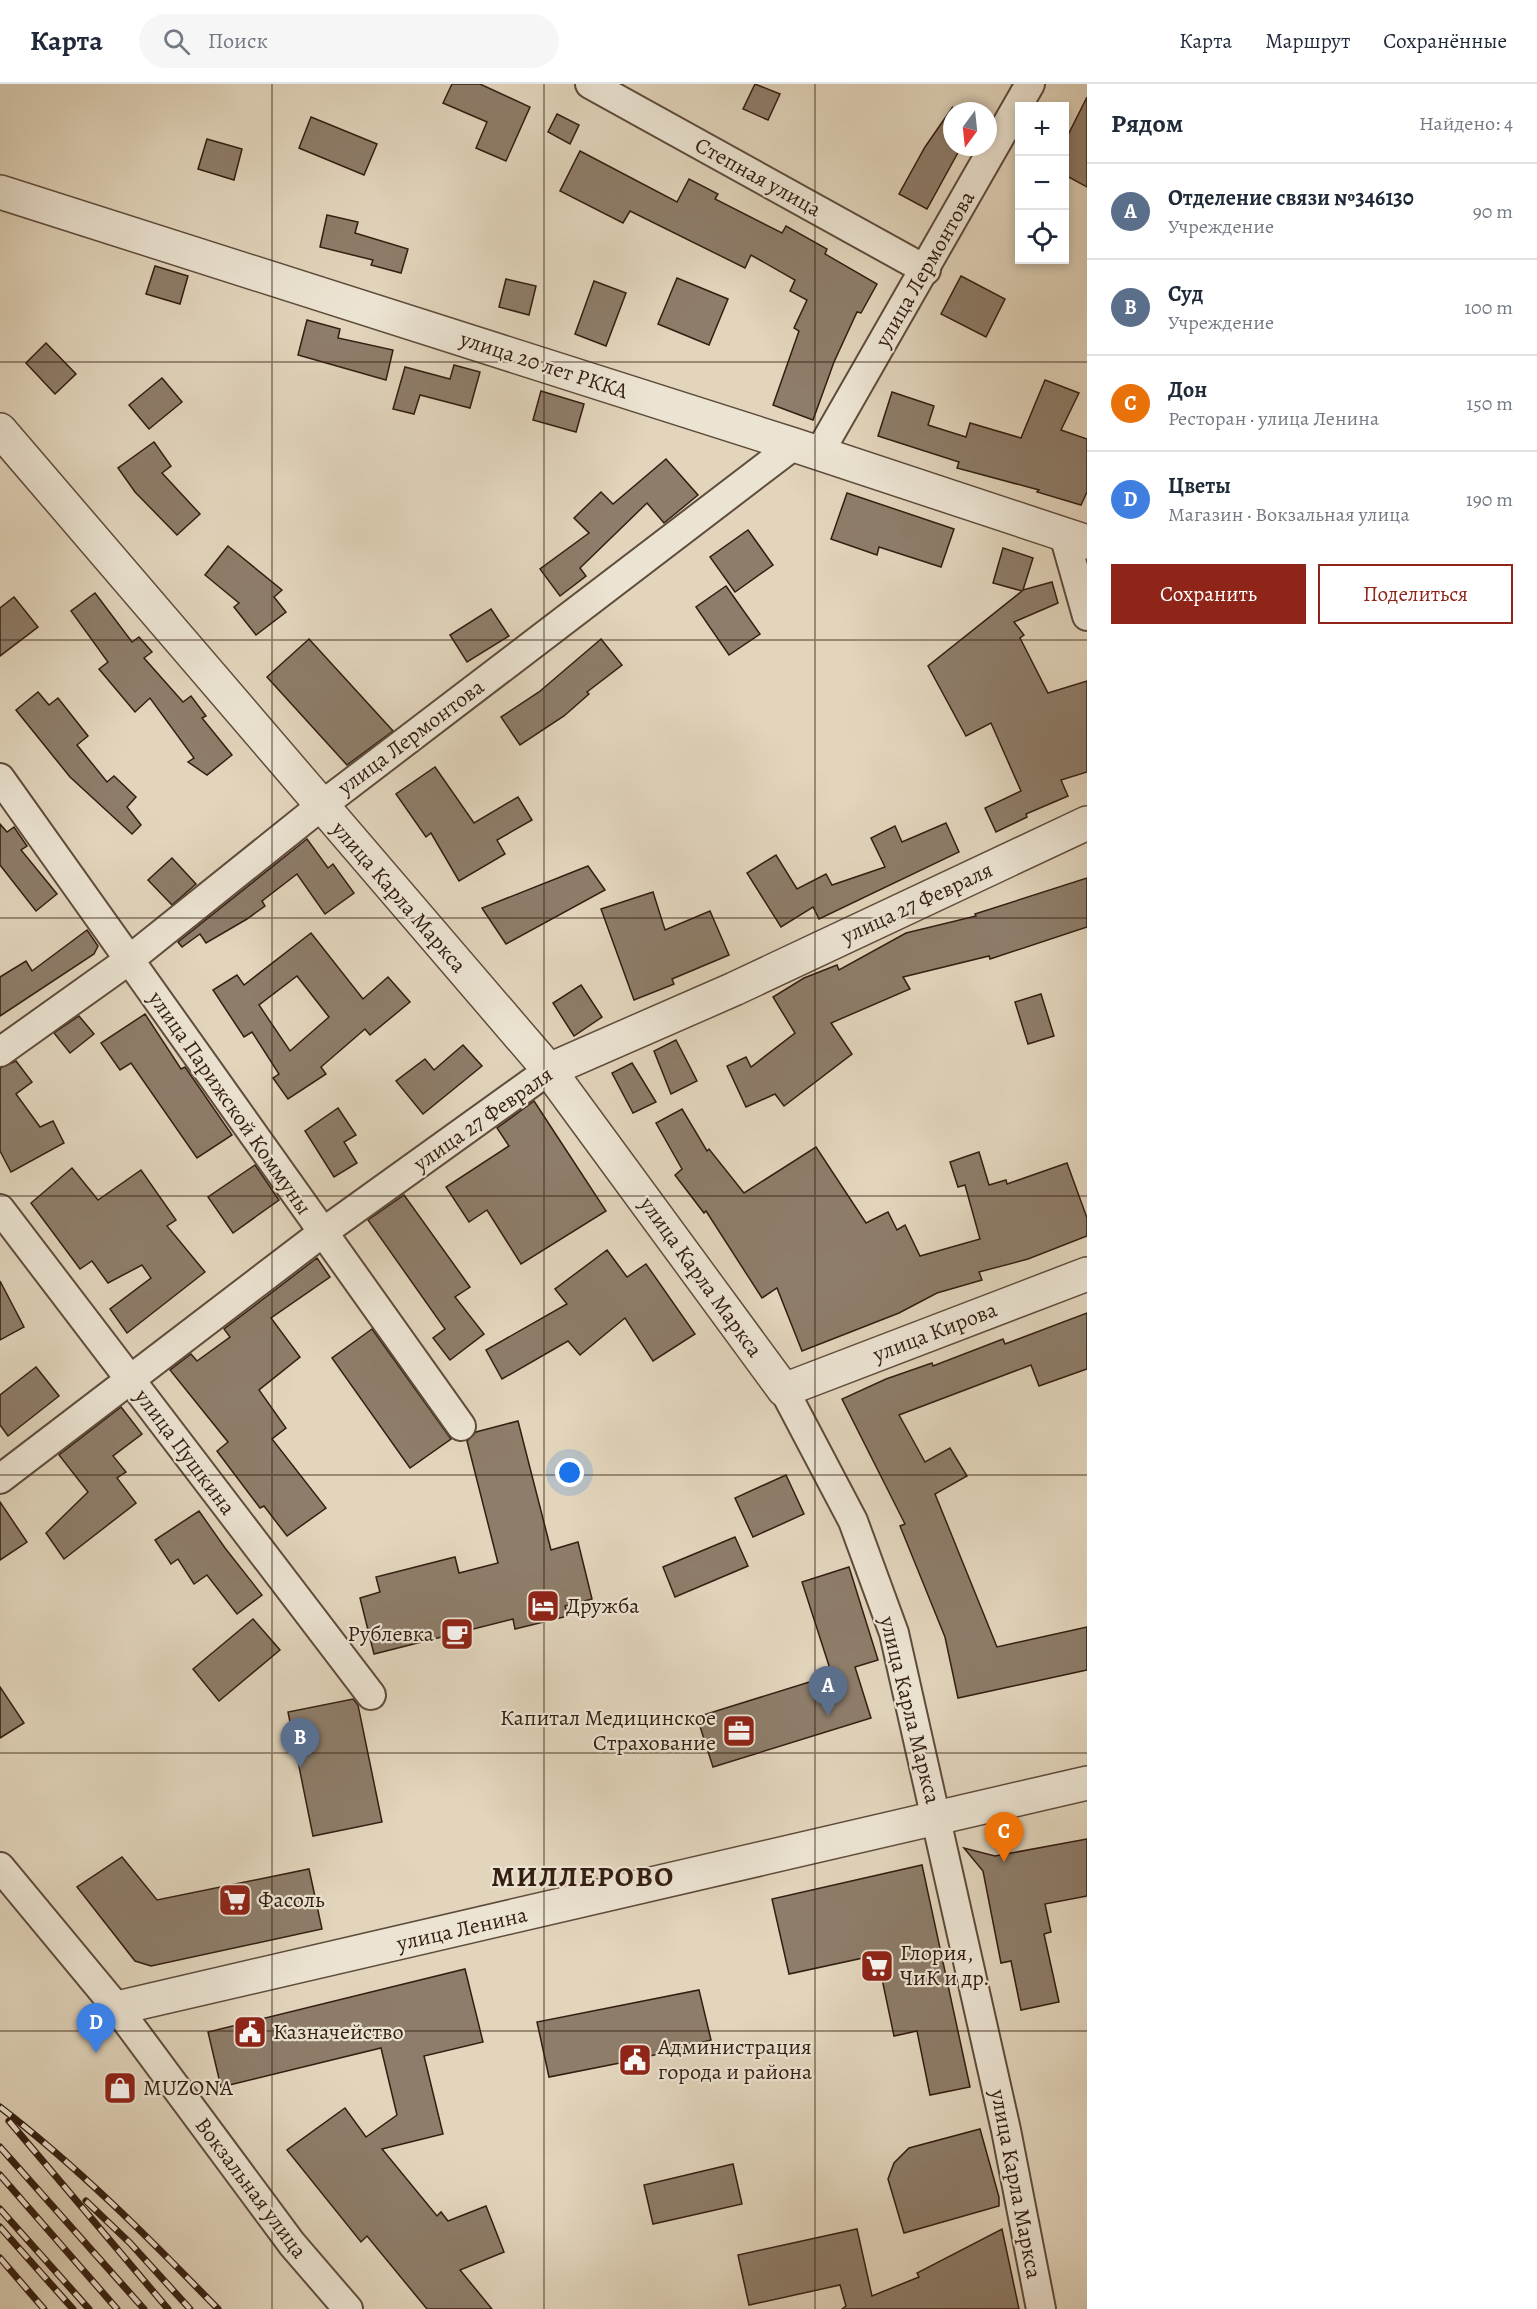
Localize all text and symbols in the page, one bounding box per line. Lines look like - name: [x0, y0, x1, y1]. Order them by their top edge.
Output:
- search box: [139, 14, 559, 68]
- text: Карта: [30, 22, 103, 60]
- icon: search: [160, 25, 193, 58]
- text: Поиск: [208, 26, 268, 56]
- text: Карта: [1179, 27, 1232, 55]
- text: Маршрут: [1265, 27, 1350, 55]
- text: Сохранённые: [1383, 27, 1507, 55]
- north arrow: [943, 102, 997, 156]
- map controls: [1015, 102, 1069, 264]
- button: +: [1015, 102, 1069, 156]
- text: Рядом: [1111, 106, 1183, 141]
- text: Найдено: 4: [1419, 110, 1513, 137]
- street label: Степная улица: [689, 130, 827, 225]
- button: −: [1015, 156, 1069, 210]
- text: Отделение связи №346130: [1168, 183, 1414, 213]
- street label: улица Лермонтова: [867, 184, 982, 354]
- text: A: [1124, 198, 1137, 225]
- text: 90 m: [1473, 198, 1513, 225]
- button: locate: [1015, 210, 1069, 264]
- text: Учреждение: [1168, 213, 1274, 240]
- text: Суд: [1168, 279, 1203, 309]
- text: B: [1124, 294, 1137, 321]
- text: 100 m: [1464, 294, 1513, 321]
- text: Учреждение: [1168, 309, 1274, 336]
- street label: улица 20 лет РККА: [455, 323, 633, 407]
- text: Дон: [1168, 375, 1207, 405]
- text: C: [1124, 390, 1137, 417]
- text: 150 m: [1466, 390, 1513, 417]
- text: Ресторан · улица Ленина: [1168, 405, 1379, 432]
- text: Цветы: [1168, 471, 1231, 501]
- text: D: [1124, 486, 1137, 513]
- text: 190 m: [1466, 486, 1513, 513]
- text: Магазин · Вокзальная улица: [1168, 501, 1410, 528]
- button: Сохранить: [1111, 564, 1306, 624]
- button: Поделиться: [1318, 564, 1513, 624]
- street label: улица Лермонтова: [331, 671, 491, 803]
- street label: улица Карла Маркса: [324, 814, 474, 980]
- street label: улица 27 Февраля: [836, 855, 998, 952]
- street label: улица Парижской Коммуны: [141, 984, 319, 1221]
- street label: улица 27 Февраля: [406, 1060, 559, 1179]
- street label: улица Карла Маркса: [632, 1190, 770, 1364]
- street label: улица Кирова: [868, 1294, 1002, 1370]
- street label: улица Пушкина: [127, 1382, 243, 1522]
- your location: [555, 1458, 584, 1487]
- hotel icon: Дружба: [525, 1588, 561, 1624]
- place label: Дружба: [566, 1591, 640, 1621]
- street label: улица Карла Маркса: [872, 1612, 948, 1808]
- cafe icon: Рублевка: [439, 1616, 475, 1652]
- place label: Рублевка: [348, 1619, 435, 1649]
- pin: A: [808, 1666, 848, 1716]
- place label: Капитал Медицинское Страхование: [500, 1703, 716, 1758]
- office icon: Капитал Медицинское Страхование: [721, 1713, 757, 1749]
- pin: B: [280, 1718, 320, 1768]
- pin: C: [984, 1812, 1024, 1862]
- district label: МИЛЛЕРОВО: [491, 1858, 675, 1896]
- supermarket icon: Фасоль: [217, 1882, 253, 1918]
- place label: Фасоль: [258, 1885, 325, 1915]
- street label: улица Ленина: [393, 1899, 531, 1959]
- place label: Глория, ЧиК и др.: [900, 1938, 990, 1993]
- supermarket icon: Глория, ЧиК и др.: [859, 1948, 895, 1984]
- pin: D: [76, 2004, 116, 2053]
- public building icon: Казначейство: [232, 2014, 268, 2050]
- place label: Казначейство: [273, 2017, 404, 2047]
- place label: Администрация города и района: [657, 2032, 813, 2087]
- public building icon: Администрация города и района: [617, 2042, 653, 2078]
- shop icon: MUZONA: [102, 2070, 138, 2106]
- place label: MUZONA: [143, 2073, 234, 2103]
- street label: улица Карла Маркса: [983, 2086, 1049, 2282]
- street label: Вокзальная улица: [188, 2111, 315, 2265]

